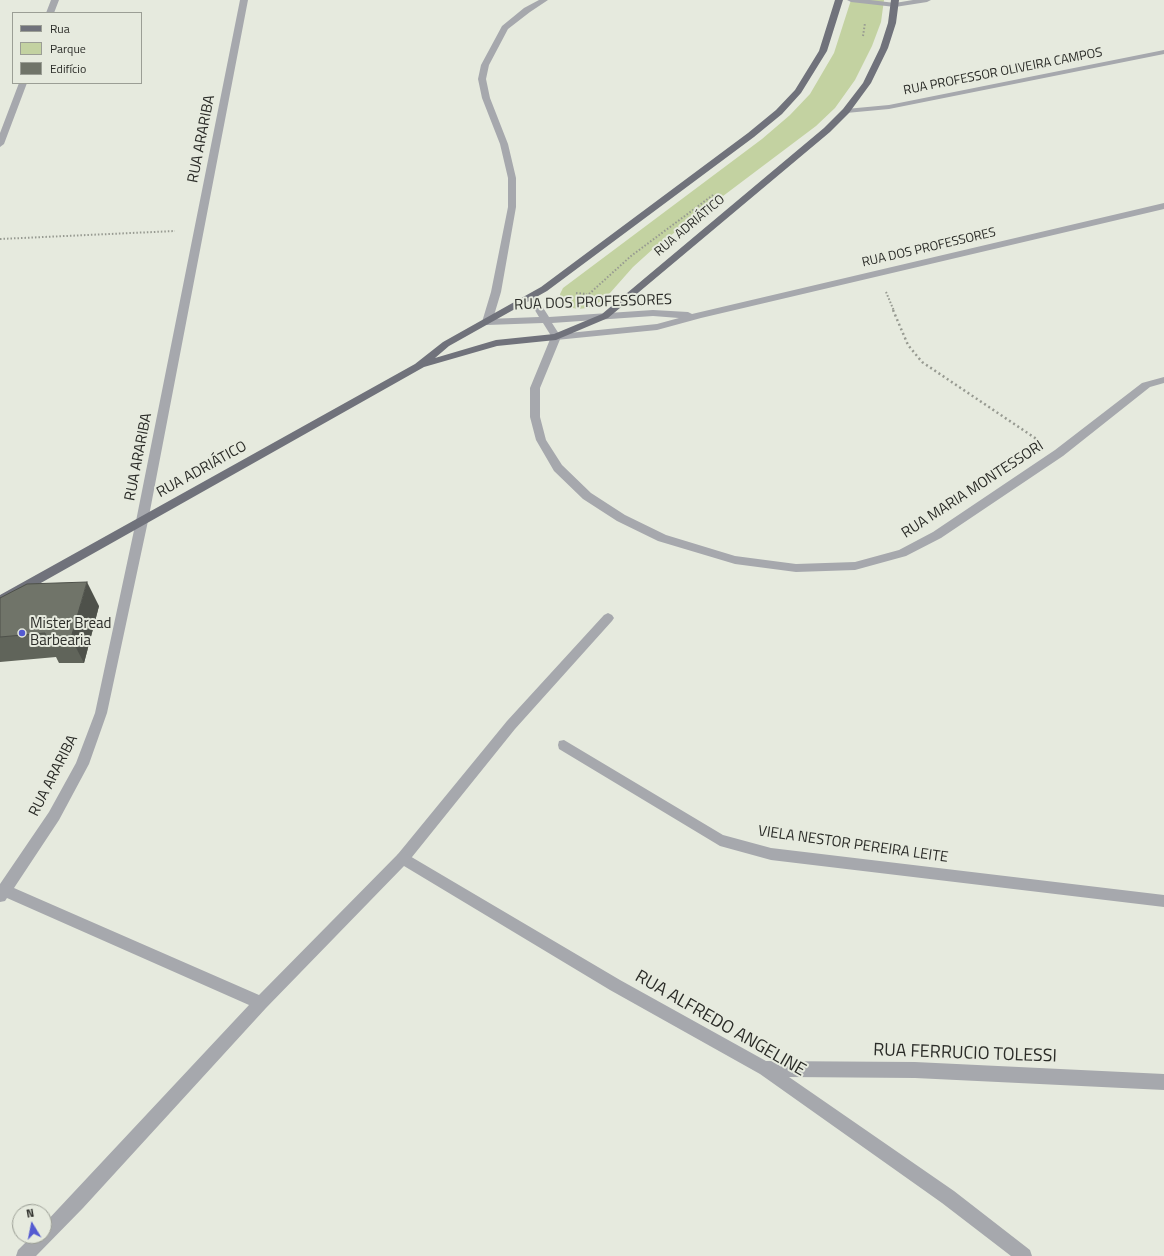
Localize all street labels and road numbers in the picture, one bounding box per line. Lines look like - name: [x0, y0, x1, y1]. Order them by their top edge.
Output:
- street label: RUA PROFESSOR OLIVEIRA CAMPOS: [902, 45, 1104, 99]
- street label: RUA ARARIBA: [185, 94, 219, 184]
- street label: RUA ADRIÁTICO: [652, 192, 728, 260]
- street label: RUA DOS PROFESSORES: [861, 225, 997, 271]
- street label: RUA DOS PROFESSORES: [514, 291, 672, 315]
- street label: RUA ARARIBA: [122, 412, 156, 502]
- street label: RUA MARIA MONTESSORI: [899, 437, 1047, 543]
- street label: RUA ADRIÁTICO: [154, 438, 250, 502]
- street label: RUA ARARIBA: [26, 732, 82, 820]
- street label: VIELA NESTOR PEREIRA LEITE: [757, 823, 949, 867]
- street label: RUA ALFREDO ANGELINE: [631, 966, 809, 1082]
- street label: RUA FERRUCIO TOLESSI: [873, 1040, 1057, 1068]

